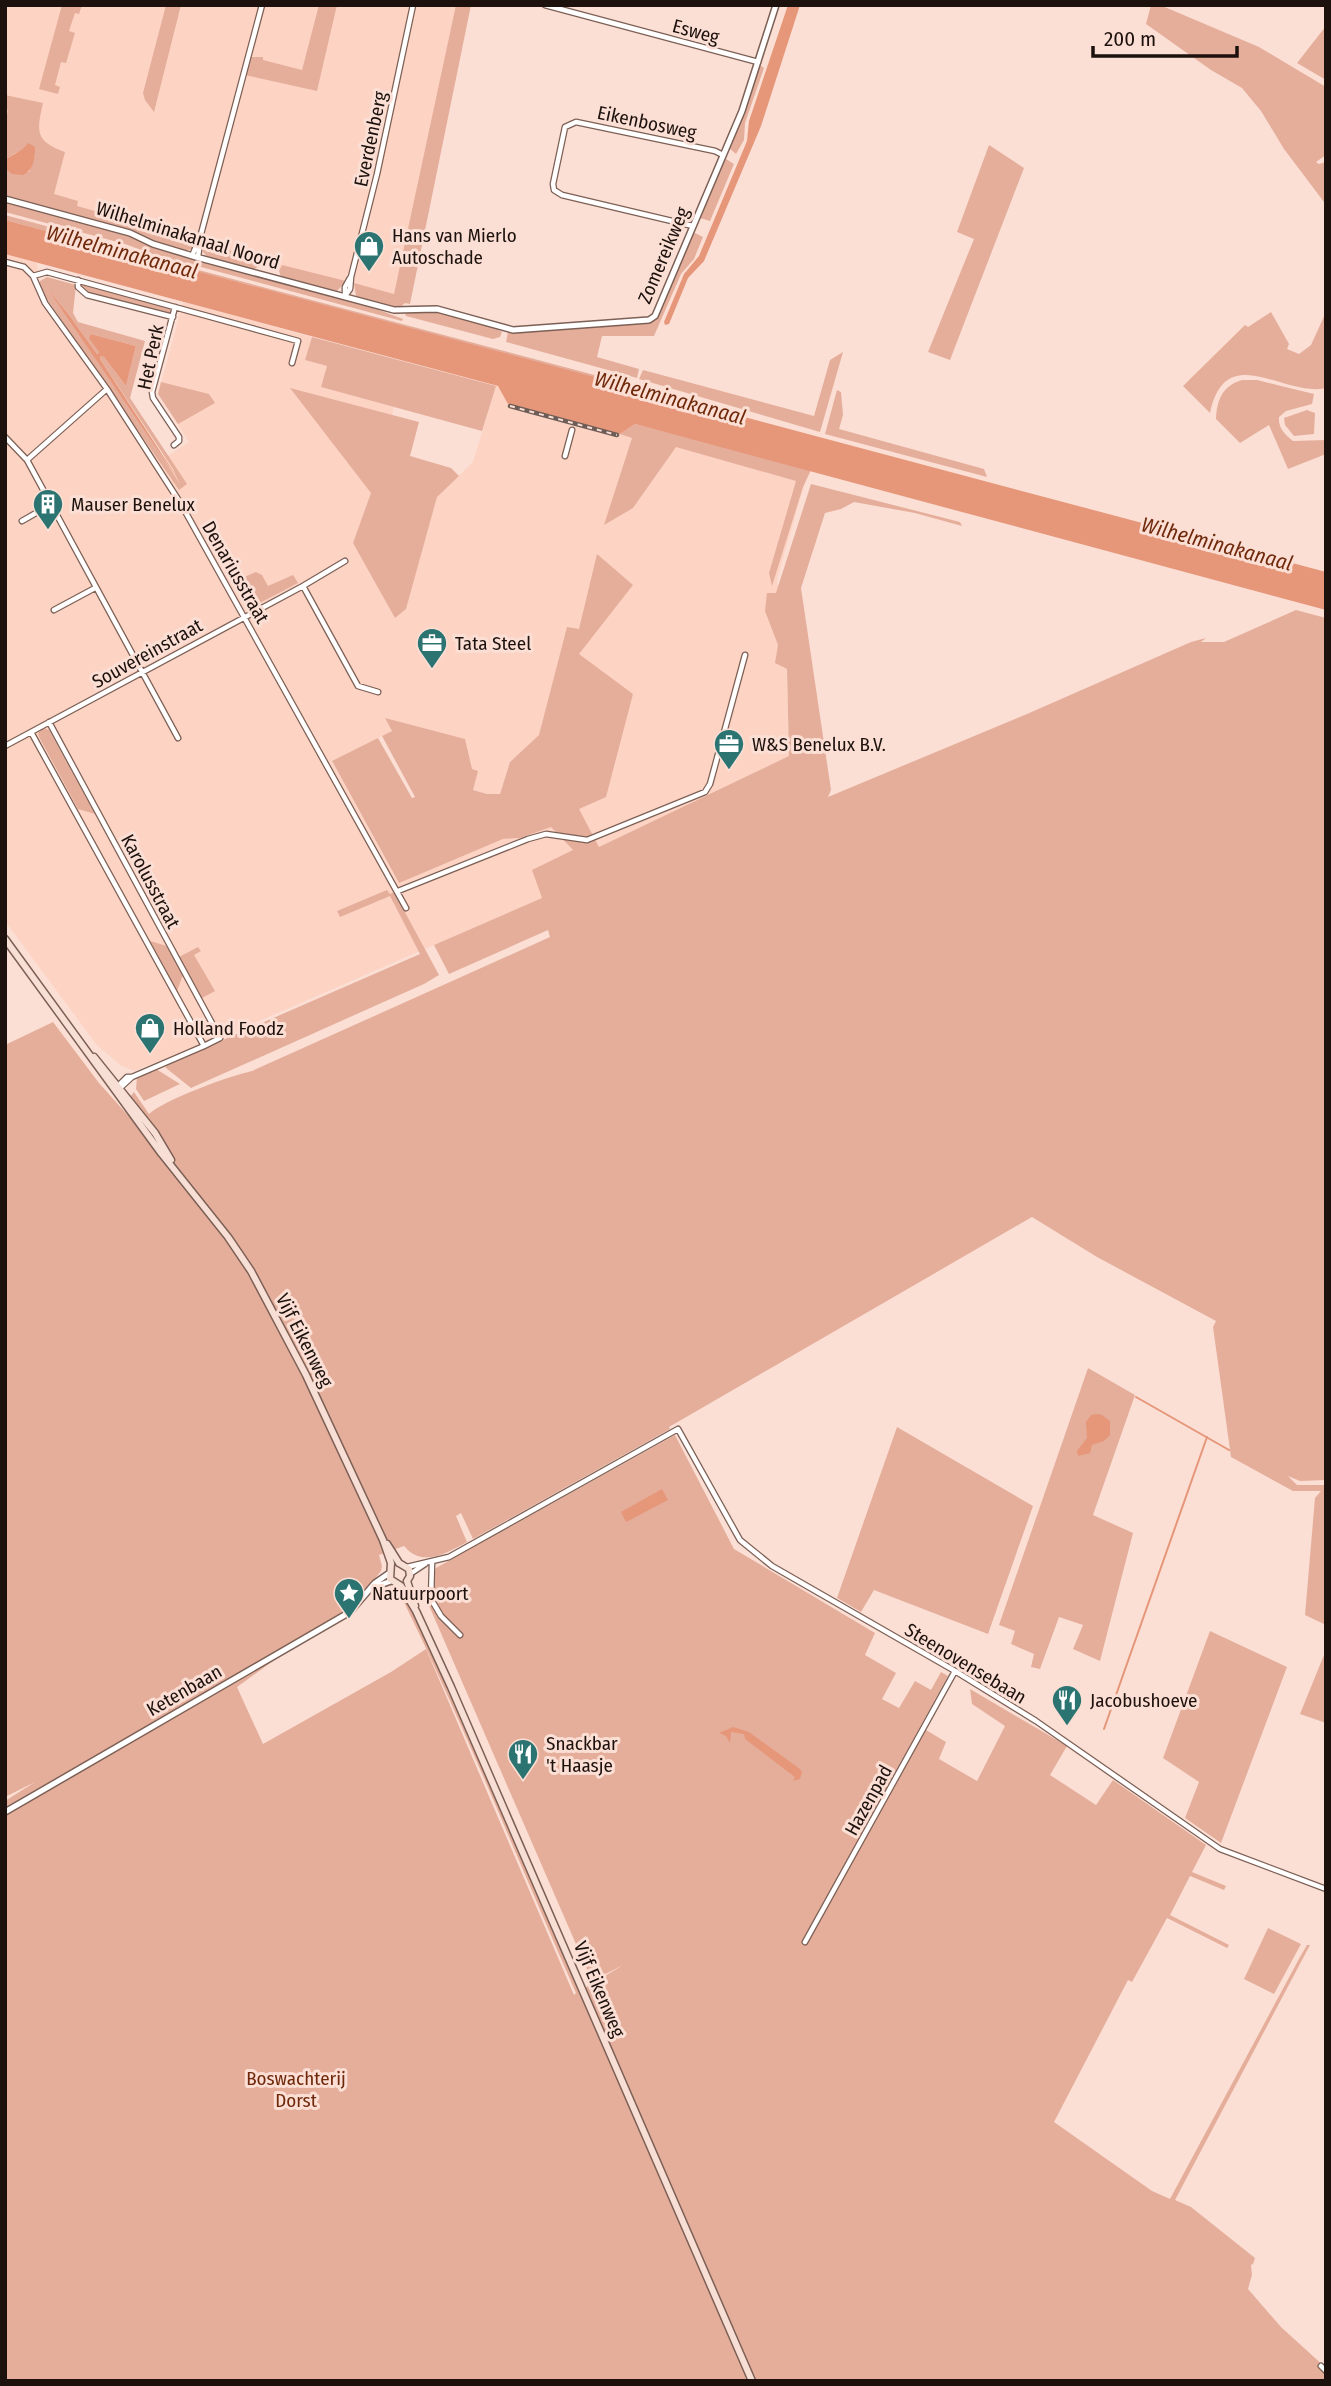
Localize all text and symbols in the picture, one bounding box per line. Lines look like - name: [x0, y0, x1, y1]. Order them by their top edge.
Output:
- street label: Esweg: [670, 14, 722, 49]
- scale bar: [1093, 14, 1236, 58]
- text: 200 m: [1104, 26, 1156, 52]
- street label: Everdenberg: [349, 89, 392, 189]
- street label: Eikenbosweg: [595, 101, 699, 144]
- street label: Wilhelminakanaal Noord: [93, 196, 283, 274]
- street label: Zomereikweg: [633, 203, 694, 307]
- water label: Wilhelminakanaal: [44, 220, 200, 284]
- place label: Hans van Mierlo Autoschade: [392, 224, 517, 269]
- shop icon: Hans van Mierlo Autoschade: [352, 229, 386, 273]
- street label: Het Perk: [132, 322, 169, 392]
- water label: Wilhelminakanaal: [592, 365, 748, 431]
- building icon: Mauser Benelux: [31, 487, 65, 531]
- place label: Mauser Benelux: [71, 493, 195, 516]
- water label: Wilhelminakanaal: [1139, 511, 1295, 577]
- street label: Denariusstraat: [197, 517, 274, 628]
- street label: Souvereinstraat: [88, 613, 207, 693]
- office icon: Tata Steel: [415, 626, 449, 670]
- place label: Tata Steel: [455, 632, 531, 655]
- office icon: W&S Benelux B.V.: [712, 727, 746, 771]
- place label: W&S Benelux B.V.: [752, 733, 886, 756]
- street label: Karolusstraat: [116, 830, 185, 933]
- shop icon: Holland Foodz: [133, 1011, 167, 1055]
- place label: Holland Foodz: [173, 1017, 284, 1040]
- street label: Vijf Eikenweg: [271, 1290, 338, 1391]
- place icon: Natuurpoort: [332, 1576, 366, 1620]
- place label: Natuurpoort: [372, 1582, 469, 1605]
- street label: Steenovensebaan: [901, 1618, 1031, 1709]
- street label: Ketenbaan: [143, 1660, 226, 1721]
- restaurant icon: Jacobushoeve: [1050, 1683, 1084, 1727]
- place label: Jacobushoeve: [1090, 1689, 1198, 1712]
- place label: Snackbar 't Haasje: [546, 1732, 618, 1777]
- restaurant icon: Snackbar 't Haasje: [506, 1737, 540, 1781]
- street label: Hazenpad: [840, 1761, 897, 1840]
- street label: Vijf Eikenweg: [569, 1938, 630, 2041]
- park label: Boswachterij Dorst: [246, 2067, 346, 2112]

